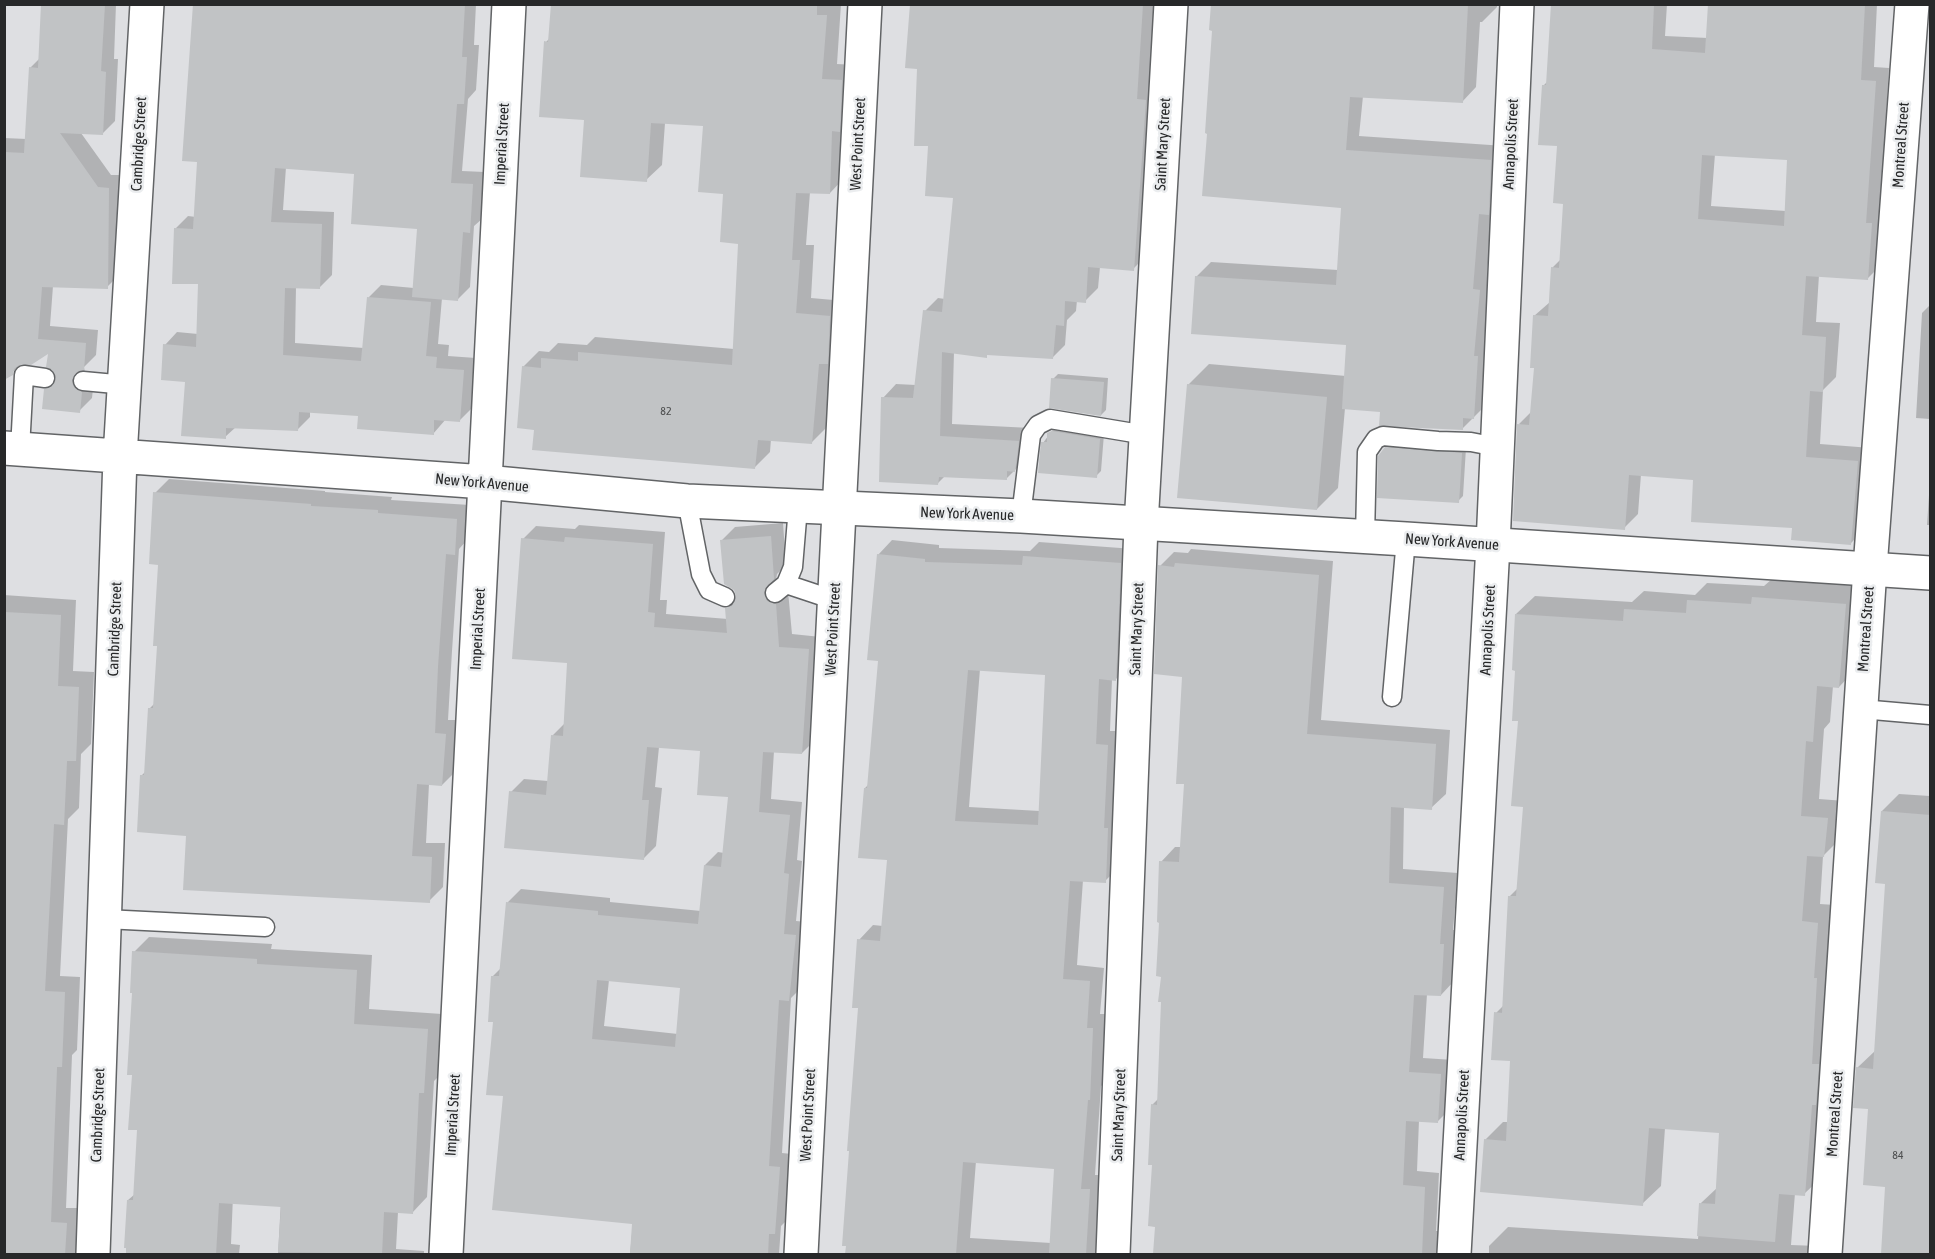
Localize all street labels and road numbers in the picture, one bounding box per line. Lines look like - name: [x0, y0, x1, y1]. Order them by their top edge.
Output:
- street label: Cambridge Street: [128, 96, 150, 192]
- street label: West Point Street: [847, 97, 869, 191]
- street label: Saint Mary Street: [1152, 97, 1174, 191]
- street label: Annapolis Street: [1500, 98, 1522, 190]
- street label: Imperial Street: [491, 102, 513, 186]
- street label: Montreal Street: [1889, 102, 1913, 188]
- street label: New York Avenue: [434, 470, 530, 496]
- street label: New York Avenue: [920, 503, 1014, 525]
- street label: New York Avenue: [1405, 530, 1499, 554]
- street label: Cambridge Street: [104, 581, 126, 677]
- street label: West Point Street: [822, 582, 844, 676]
- street label: Saint Mary Street: [1126, 582, 1148, 676]
- street label: Annapolis Street: [1477, 584, 1499, 676]
- street label: Montreal Street: [1854, 586, 1878, 672]
- street label: Imperial Street: [467, 587, 489, 671]
- street label: Cambridge Street: [87, 1067, 109, 1163]
- street label: West Point Street: [797, 1068, 819, 1162]
- street label: Saint Mary Street: [1108, 1068, 1130, 1162]
- street label: Annapolis Street: [1451, 1069, 1473, 1161]
- street label: Montreal Street: [1823, 1071, 1847, 1157]
- street label: Imperial Street: [442, 1073, 464, 1157]

